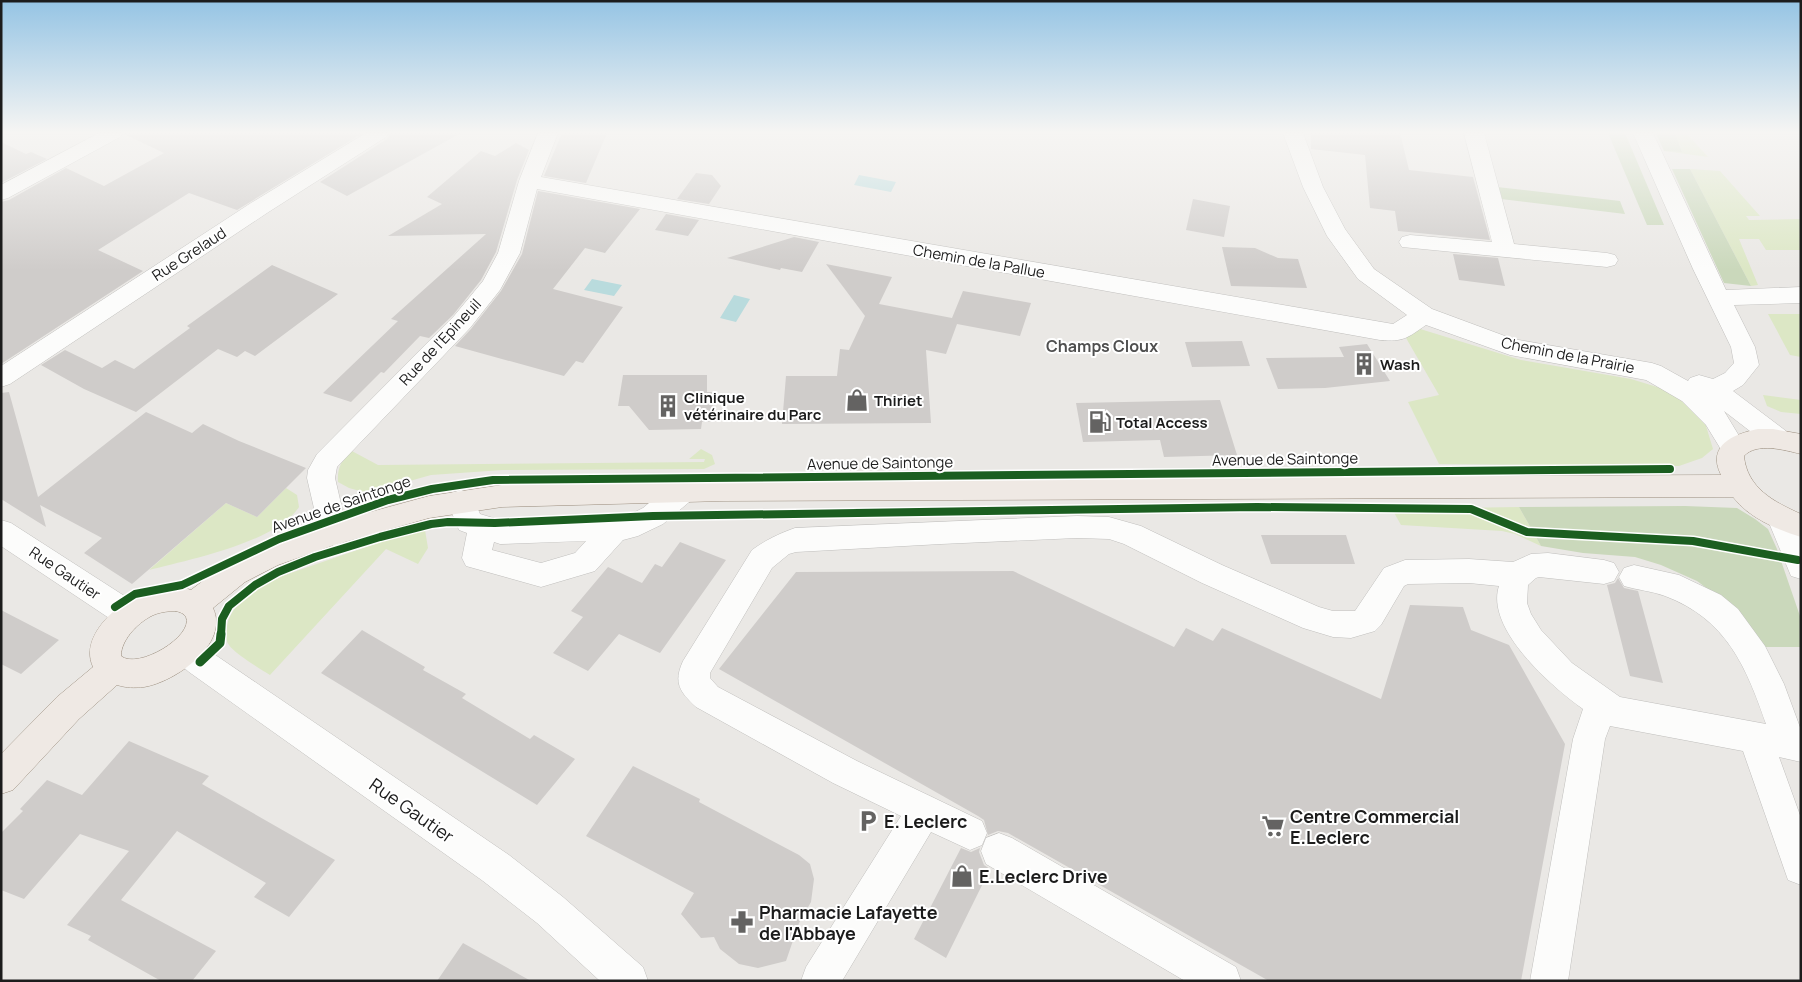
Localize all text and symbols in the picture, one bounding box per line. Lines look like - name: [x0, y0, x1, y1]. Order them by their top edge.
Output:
- street label: Rue Grelaud: [148, 222, 230, 286]
- street label: Chemin de la Pallue: [911, 239, 1047, 283]
- street label: Rue de l'Epineuil: [394, 294, 486, 390]
- street label: Chemin de la Prairie: [1499, 332, 1637, 378]
- district label: Champs Cloux: [1046, 335, 1158, 357]
- building icon: Wash: [1351, 351, 1377, 377]
- place label: Wash: [1380, 354, 1420, 375]
- place label: Clinique vétérinaire du Parc: [684, 387, 822, 425]
- shop icon: Thiriet: [844, 387, 870, 413]
- place label: Thiriet: [874, 390, 922, 411]
- building icon: Clinique vétérinaire du Parc: [655, 393, 681, 419]
- fuel station icon: Total Access: [1087, 409, 1113, 435]
- place label: Total Access: [1116, 412, 1208, 433]
- street label: Avenue de Saintonge: [1212, 447, 1358, 471]
- street label: Avenue de Saintonge: [807, 451, 953, 475]
- street label: Avenue de Saintonge: [268, 470, 414, 538]
- street label: Rue Gautier: [25, 541, 105, 605]
- street label: Rue Gautier: [365, 772, 459, 848]
- place label: Centre Commercial E.Leclerc: [1290, 804, 1459, 849]
- parking icon: E. Leclerc: [855, 808, 881, 834]
- place label: E. Leclerc: [884, 809, 967, 833]
- supermarket icon: Centre Commercial E.Leclerc: [1260, 813, 1286, 839]
- shop icon: E.Leclerc Drive: [949, 863, 975, 889]
- place label: E.Leclerc Drive: [979, 864, 1108, 888]
- place label: Pharmacie Lafayette de l'Abbaye: [759, 900, 938, 945]
- pharmacy icon: Pharmacie Lafayette de l'Abbaye: [729, 909, 755, 935]

